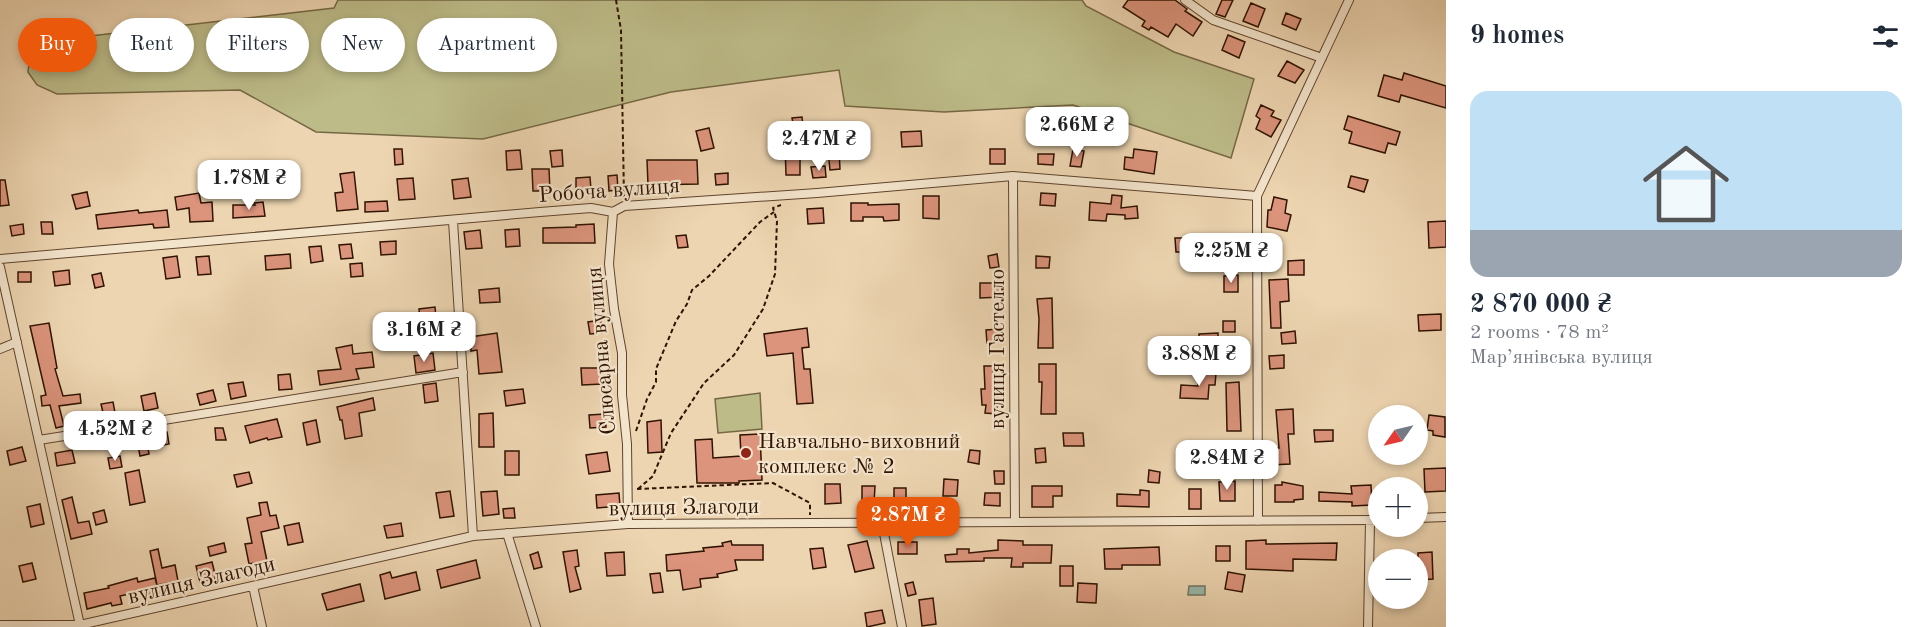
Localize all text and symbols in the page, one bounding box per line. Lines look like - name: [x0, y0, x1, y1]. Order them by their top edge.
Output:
- chip: Buy: [18, 18, 97, 72]
- chip: Rent: [109, 18, 194, 72]
- chip: Filters: [206, 18, 309, 72]
- chip: New: [321, 18, 405, 72]
- chip: Apartment: [417, 18, 557, 72]
- icon: filters: [1869, 20, 1902, 53]
- text: 9 homes: [1470, 23, 1564, 49]
- pin: 2.66M ₴: [1022, 107, 1132, 158]
- text: 2.66M ₴: [1040, 116, 1114, 136]
- pin: 2.47M ₴: [764, 121, 874, 172]
- text: 2.47M ₴: [782, 130, 856, 150]
- icon: home: [1632, 130, 1740, 238]
- pin: 1.78M ₴: [194, 160, 304, 211]
- text: 1.78M ₴: [212, 169, 286, 189]
- street label: Робоча вулиця: [538, 175, 681, 207]
- pin: 2.25M ₴: [1176, 233, 1286, 284]
- text: 2.25M ₴: [1194, 242, 1268, 262]
- street label: Слюсарна вулиця: [584, 266, 620, 436]
- street label: вулиця Гастелло: [987, 269, 1009, 429]
- text: 2 870 000 ₴: [1470, 292, 1612, 318]
- pin: 3.16M ₴: [369, 312, 479, 363]
- text: 3.16M ₴: [387, 321, 461, 341]
- text: 2 rooms · 78 m²: [1470, 323, 1609, 343]
- pin: 3.88M ₴: [1144, 336, 1254, 387]
- text: 3.88M ₴: [1162, 345, 1236, 365]
- text: Мар’янівська вулиця: [1470, 348, 1653, 368]
- north arrow: [1368, 405, 1428, 465]
- map controls: [1368, 405, 1428, 609]
- pin: 4.52M ₴: [60, 411, 170, 462]
- text: 4.52M ₴: [78, 420, 152, 440]
- place label: Навчально-виховний комплекс № 2: [758, 431, 960, 478]
- pin: 2.84M ₴: [1172, 440, 1282, 491]
- marker: Навчально-виховний комплекс № 2: [739, 446, 753, 460]
- text: 2.84M ₴: [1190, 449, 1264, 469]
- button: +: [1368, 477, 1428, 537]
- street label: вулиця Злагоди: [609, 496, 760, 520]
- pin: 2.87M ₴: [853, 497, 963, 548]
- text: 2.87M ₴: [871, 506, 945, 526]
- button: −: [1368, 549, 1428, 609]
- street label: вулиця Злагоди: [126, 553, 277, 609]

